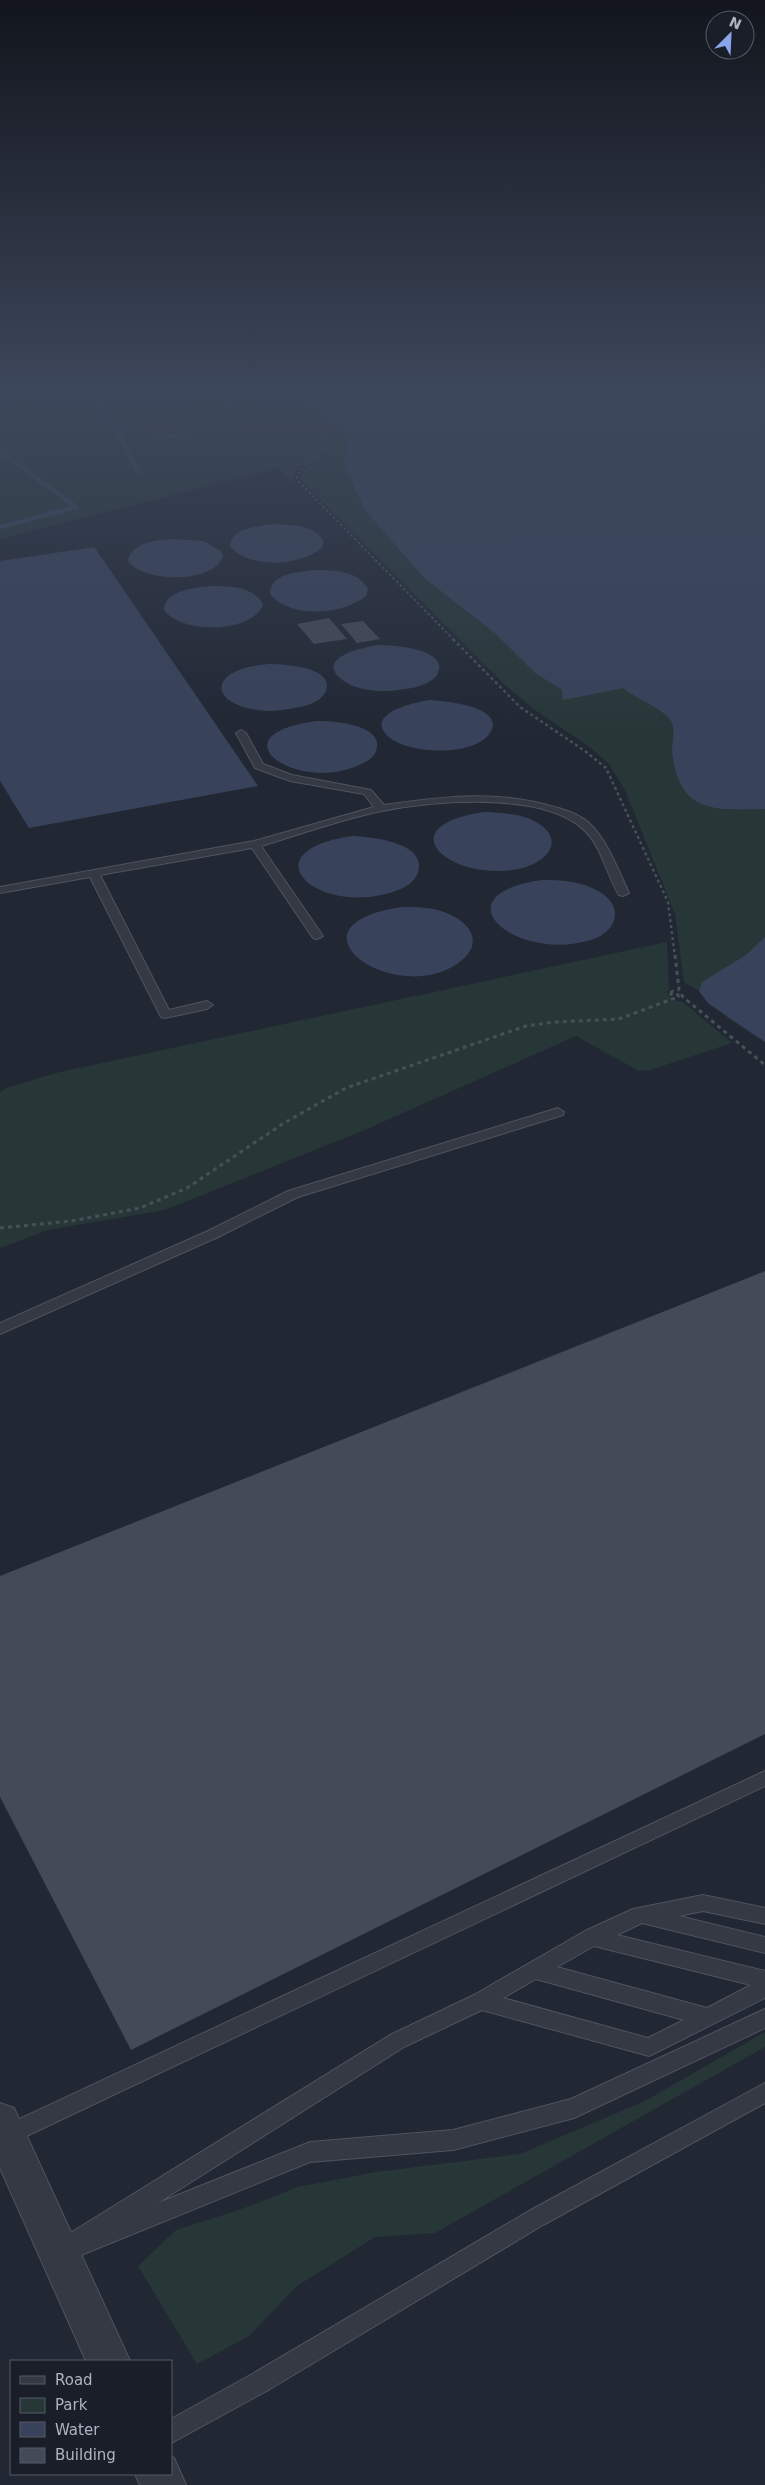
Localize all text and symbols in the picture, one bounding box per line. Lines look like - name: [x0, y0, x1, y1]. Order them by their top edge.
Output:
- north arrow: [705, 10, 755, 60]
- text: N: [727, 13, 744, 33]
- legend: [10, 2360, 172, 2475]
- text: Road: [55, 2371, 93, 2389]
- text: Park: [55, 2396, 88, 2414]
- text: Water: [55, 2421, 100, 2439]
- text: Building: [55, 2446, 116, 2464]

